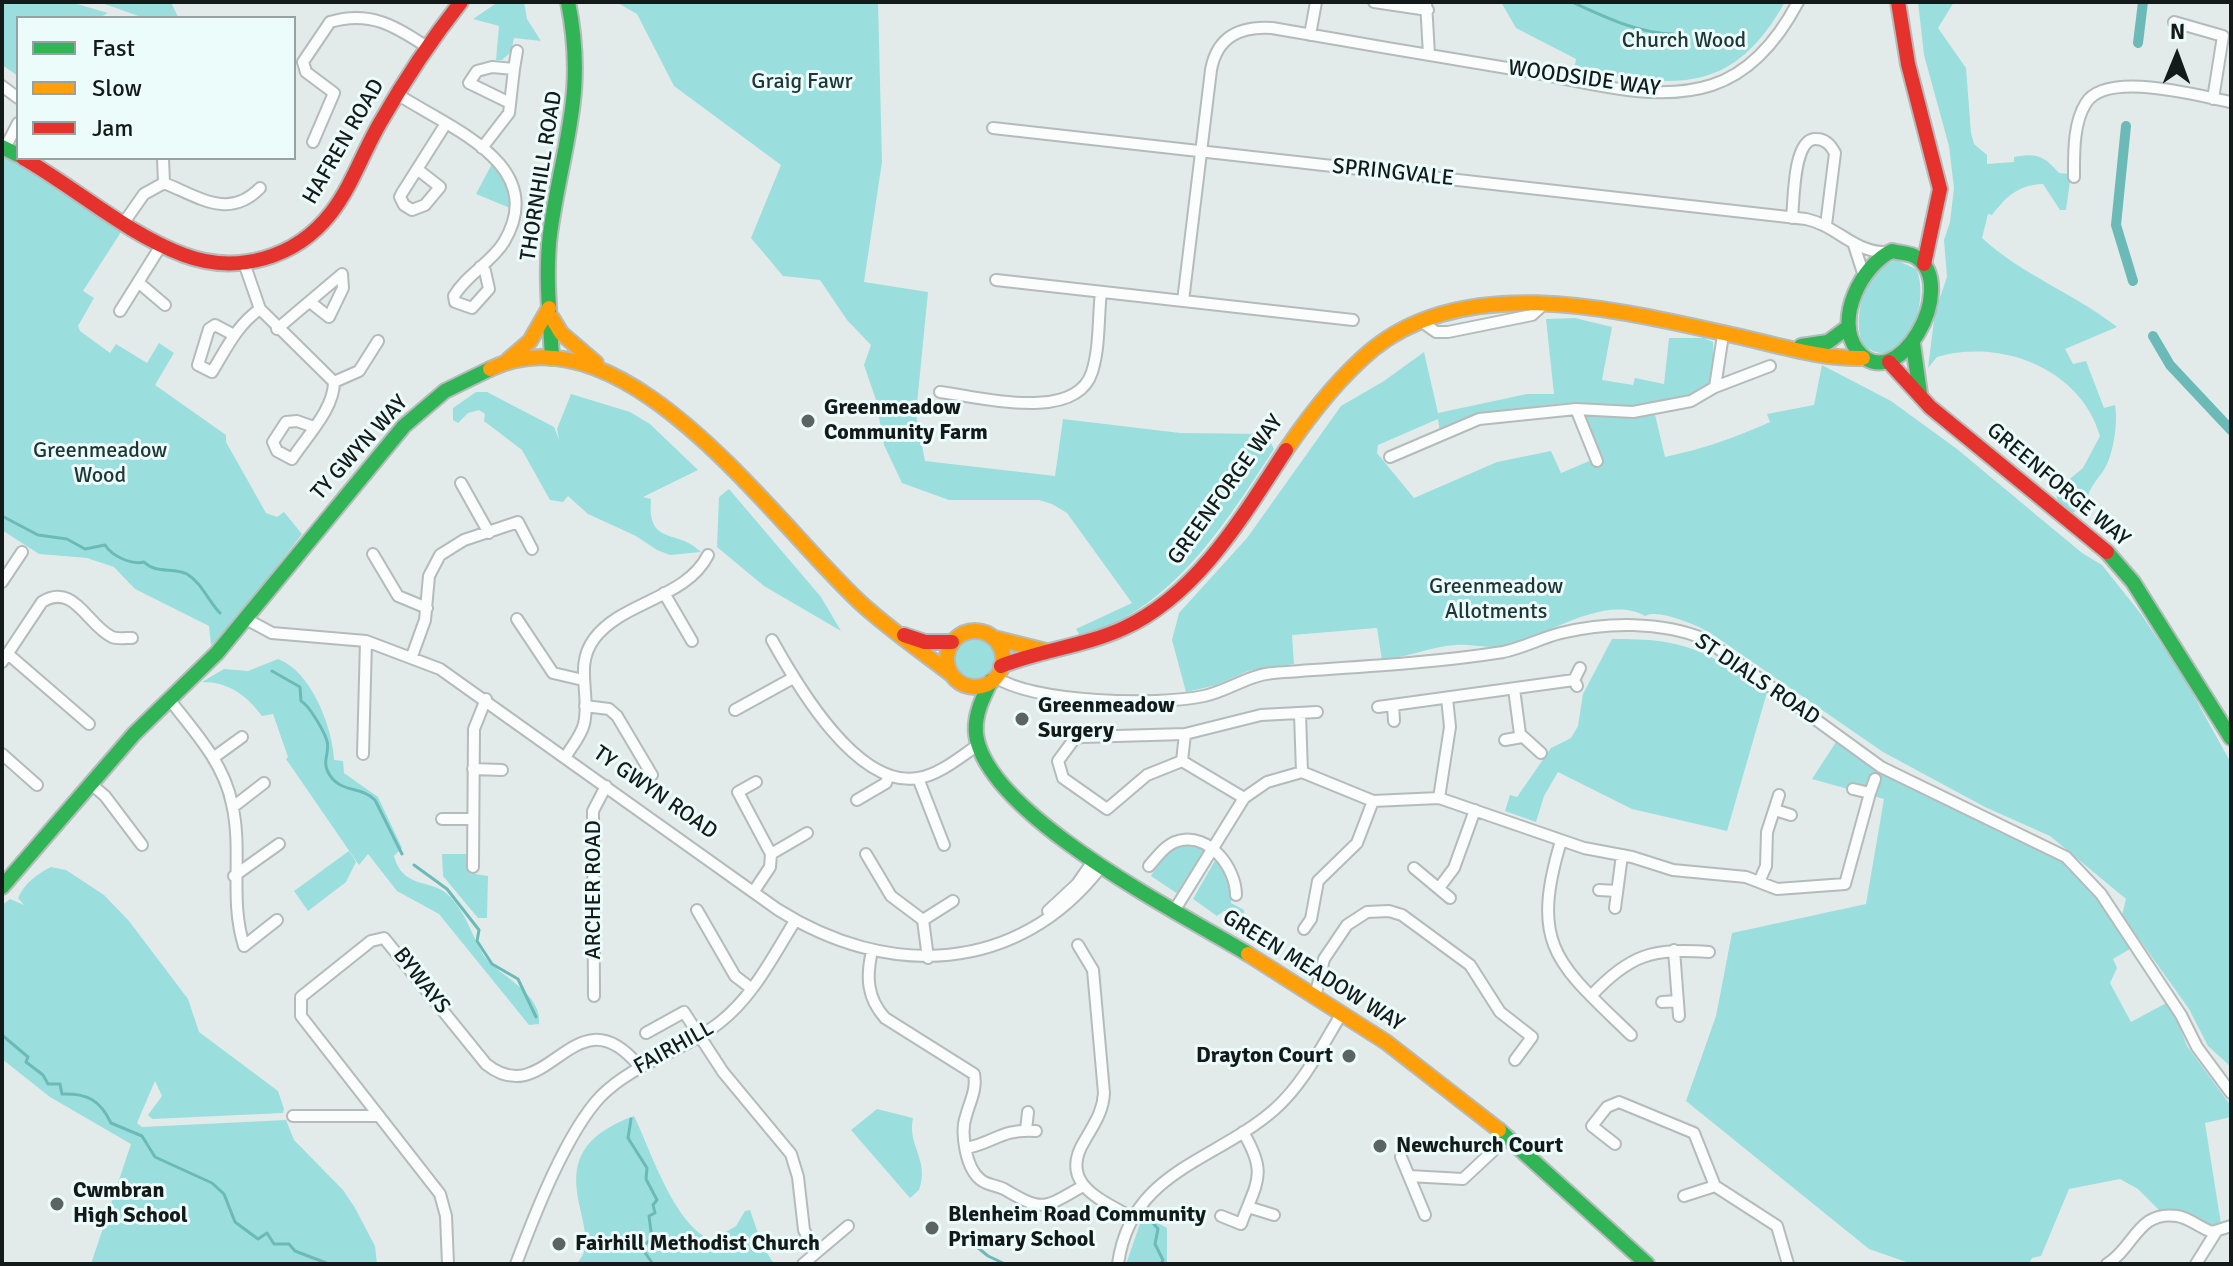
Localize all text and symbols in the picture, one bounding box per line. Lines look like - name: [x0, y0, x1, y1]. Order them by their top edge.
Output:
- legend: [16, 16, 296, 160]
- north arrow: [2137, 16, 2217, 96]
- text: N: [2170, 18, 2185, 45]
- park label: Church Wood: [1622, 28, 1746, 54]
- text: Fast: [92, 33, 135, 63]
- street label: WOODSIDE WAY: [1506, 55, 1662, 103]
- park label: Graig Fawr: [751, 69, 853, 95]
- text: Slow: [92, 73, 142, 103]
- street label: HAFREN ROAD: [298, 75, 390, 209]
- street label: THORNHILL ROAD: [516, 89, 568, 263]
- text: Jam: [92, 113, 133, 143]
- street label: SPRINGVALE: [1331, 154, 1455, 192]
- street label: TY GWYN WAY: [306, 390, 414, 506]
- place label: Greenmeadow Community Farm: [824, 395, 988, 446]
- street label: GREENFORGE WAY: [1163, 410, 1289, 570]
- marker: Greenmeadow Community Farm: [799, 412, 817, 430]
- street label: GREENFORGE WAY: [1981, 417, 2135, 553]
- park label: Greenmeadow Wood: [33, 438, 167, 490]
- park label: Greenmeadow Allotments: [1429, 574, 1563, 626]
- street label: ST DIALS ROAD: [1690, 629, 1824, 731]
- place label: Greenmeadow Surgery: [1038, 693, 1175, 744]
- marker: Greenmeadow Surgery: [1013, 710, 1031, 728]
- street label: TY GWYN ROAD: [588, 741, 722, 845]
- street label: ARCHER ROAD: [581, 820, 607, 960]
- street label: GREEN MEADOW WAY: [1217, 904, 1409, 1038]
- street label: BYWAYS: [387, 942, 455, 1020]
- street label: FAIRHILL: [630, 1015, 718, 1081]
- place label: Drayton Court: [1196, 1043, 1333, 1069]
- marker: Drayton Court: [1340, 1047, 1358, 1065]
- place label: Newchurch Court: [1396, 1133, 1563, 1159]
- marker: Newchurch Court: [1371, 1137, 1389, 1155]
- place label: Cwmbran High School: [73, 1178, 188, 1230]
- marker: Cwmbran High School: [48, 1195, 66, 1213]
- place label: Blenheim Road Community Primary School: [948, 1202, 1206, 1254]
- marker: Blenheim Road Community Primary School: [923, 1219, 941, 1237]
- place label: Fairhill Methodist Church: [575, 1231, 820, 1257]
- marker: Fairhill Methodist Church: [550, 1235, 568, 1253]

